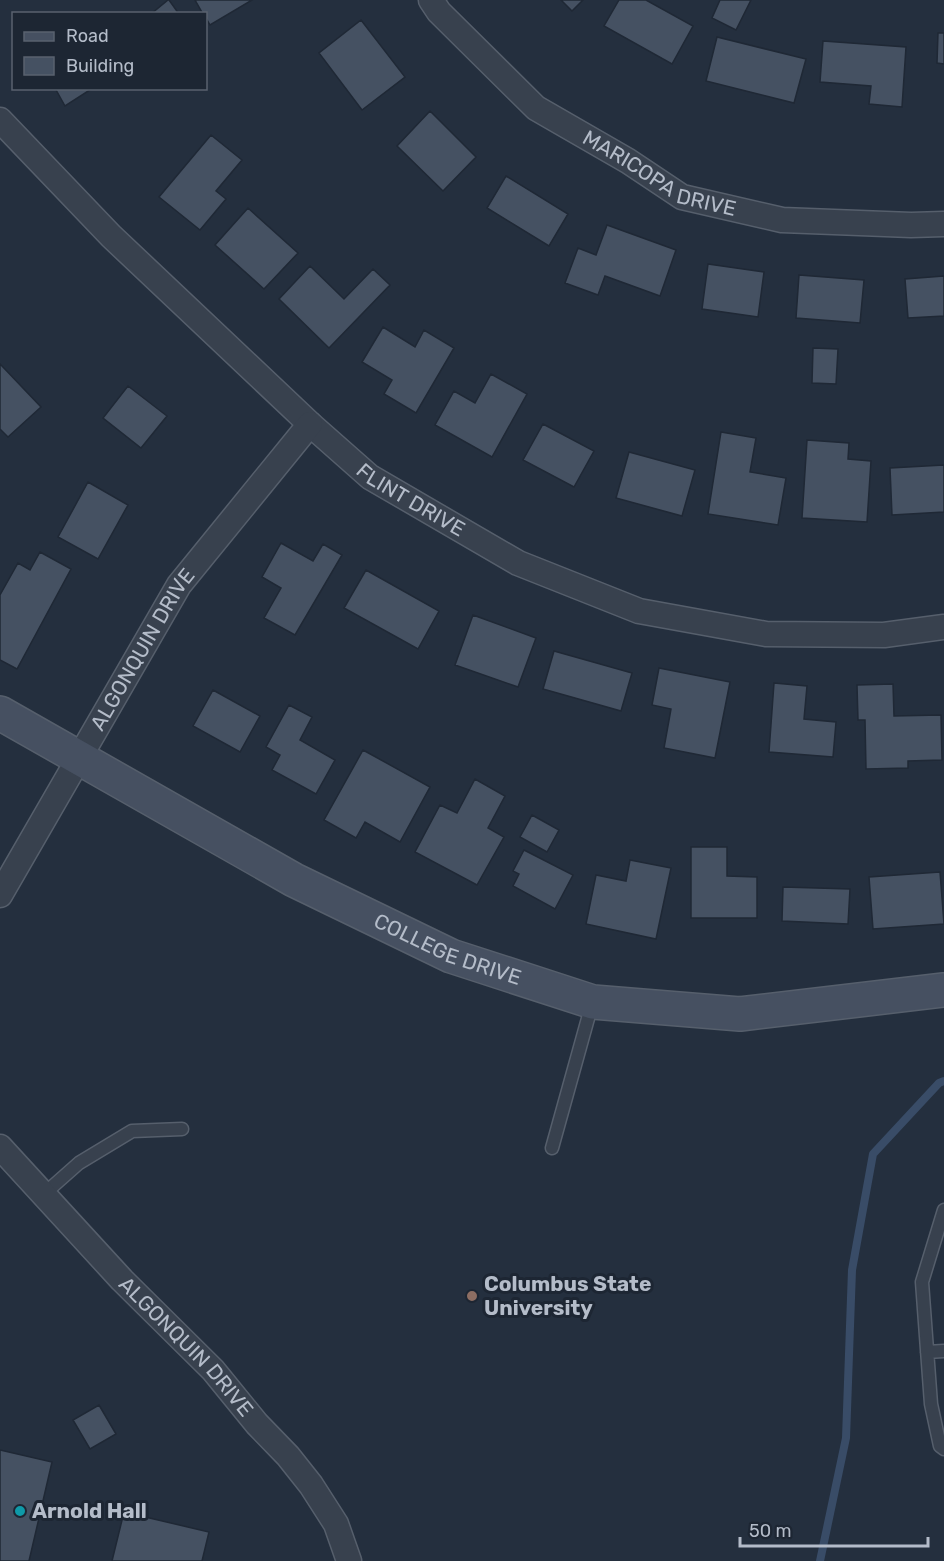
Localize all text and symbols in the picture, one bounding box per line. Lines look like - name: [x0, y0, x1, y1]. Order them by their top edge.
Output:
- legend: [12, 12, 207, 90]
- text: Road: [66, 25, 109, 47]
- text: Building: [66, 55, 134, 77]
- street label: MARICOPA DRIVE: [579, 125, 739, 221]
- street label: FLINT DRIVE: [351, 458, 469, 541]
- street label: ALGONQUIN DRIVE: [85, 563, 200, 735]
- street label: COLLEGE DRIVE: [370, 908, 524, 990]
- street label: ALGONQUIN DRIVE: [114, 1271, 259, 1421]
- place label: Columbus State University: [484, 1271, 651, 1320]
- marker: Columbus State University: [465, 1289, 479, 1303]
- place label: Arnold Hall: [32, 1498, 147, 1523]
- marker: Arnold Hall: [13, 1504, 27, 1518]
- scale bar: [740, 1510, 928, 1548]
- text: 50 m: [749, 1520, 792, 1542]

